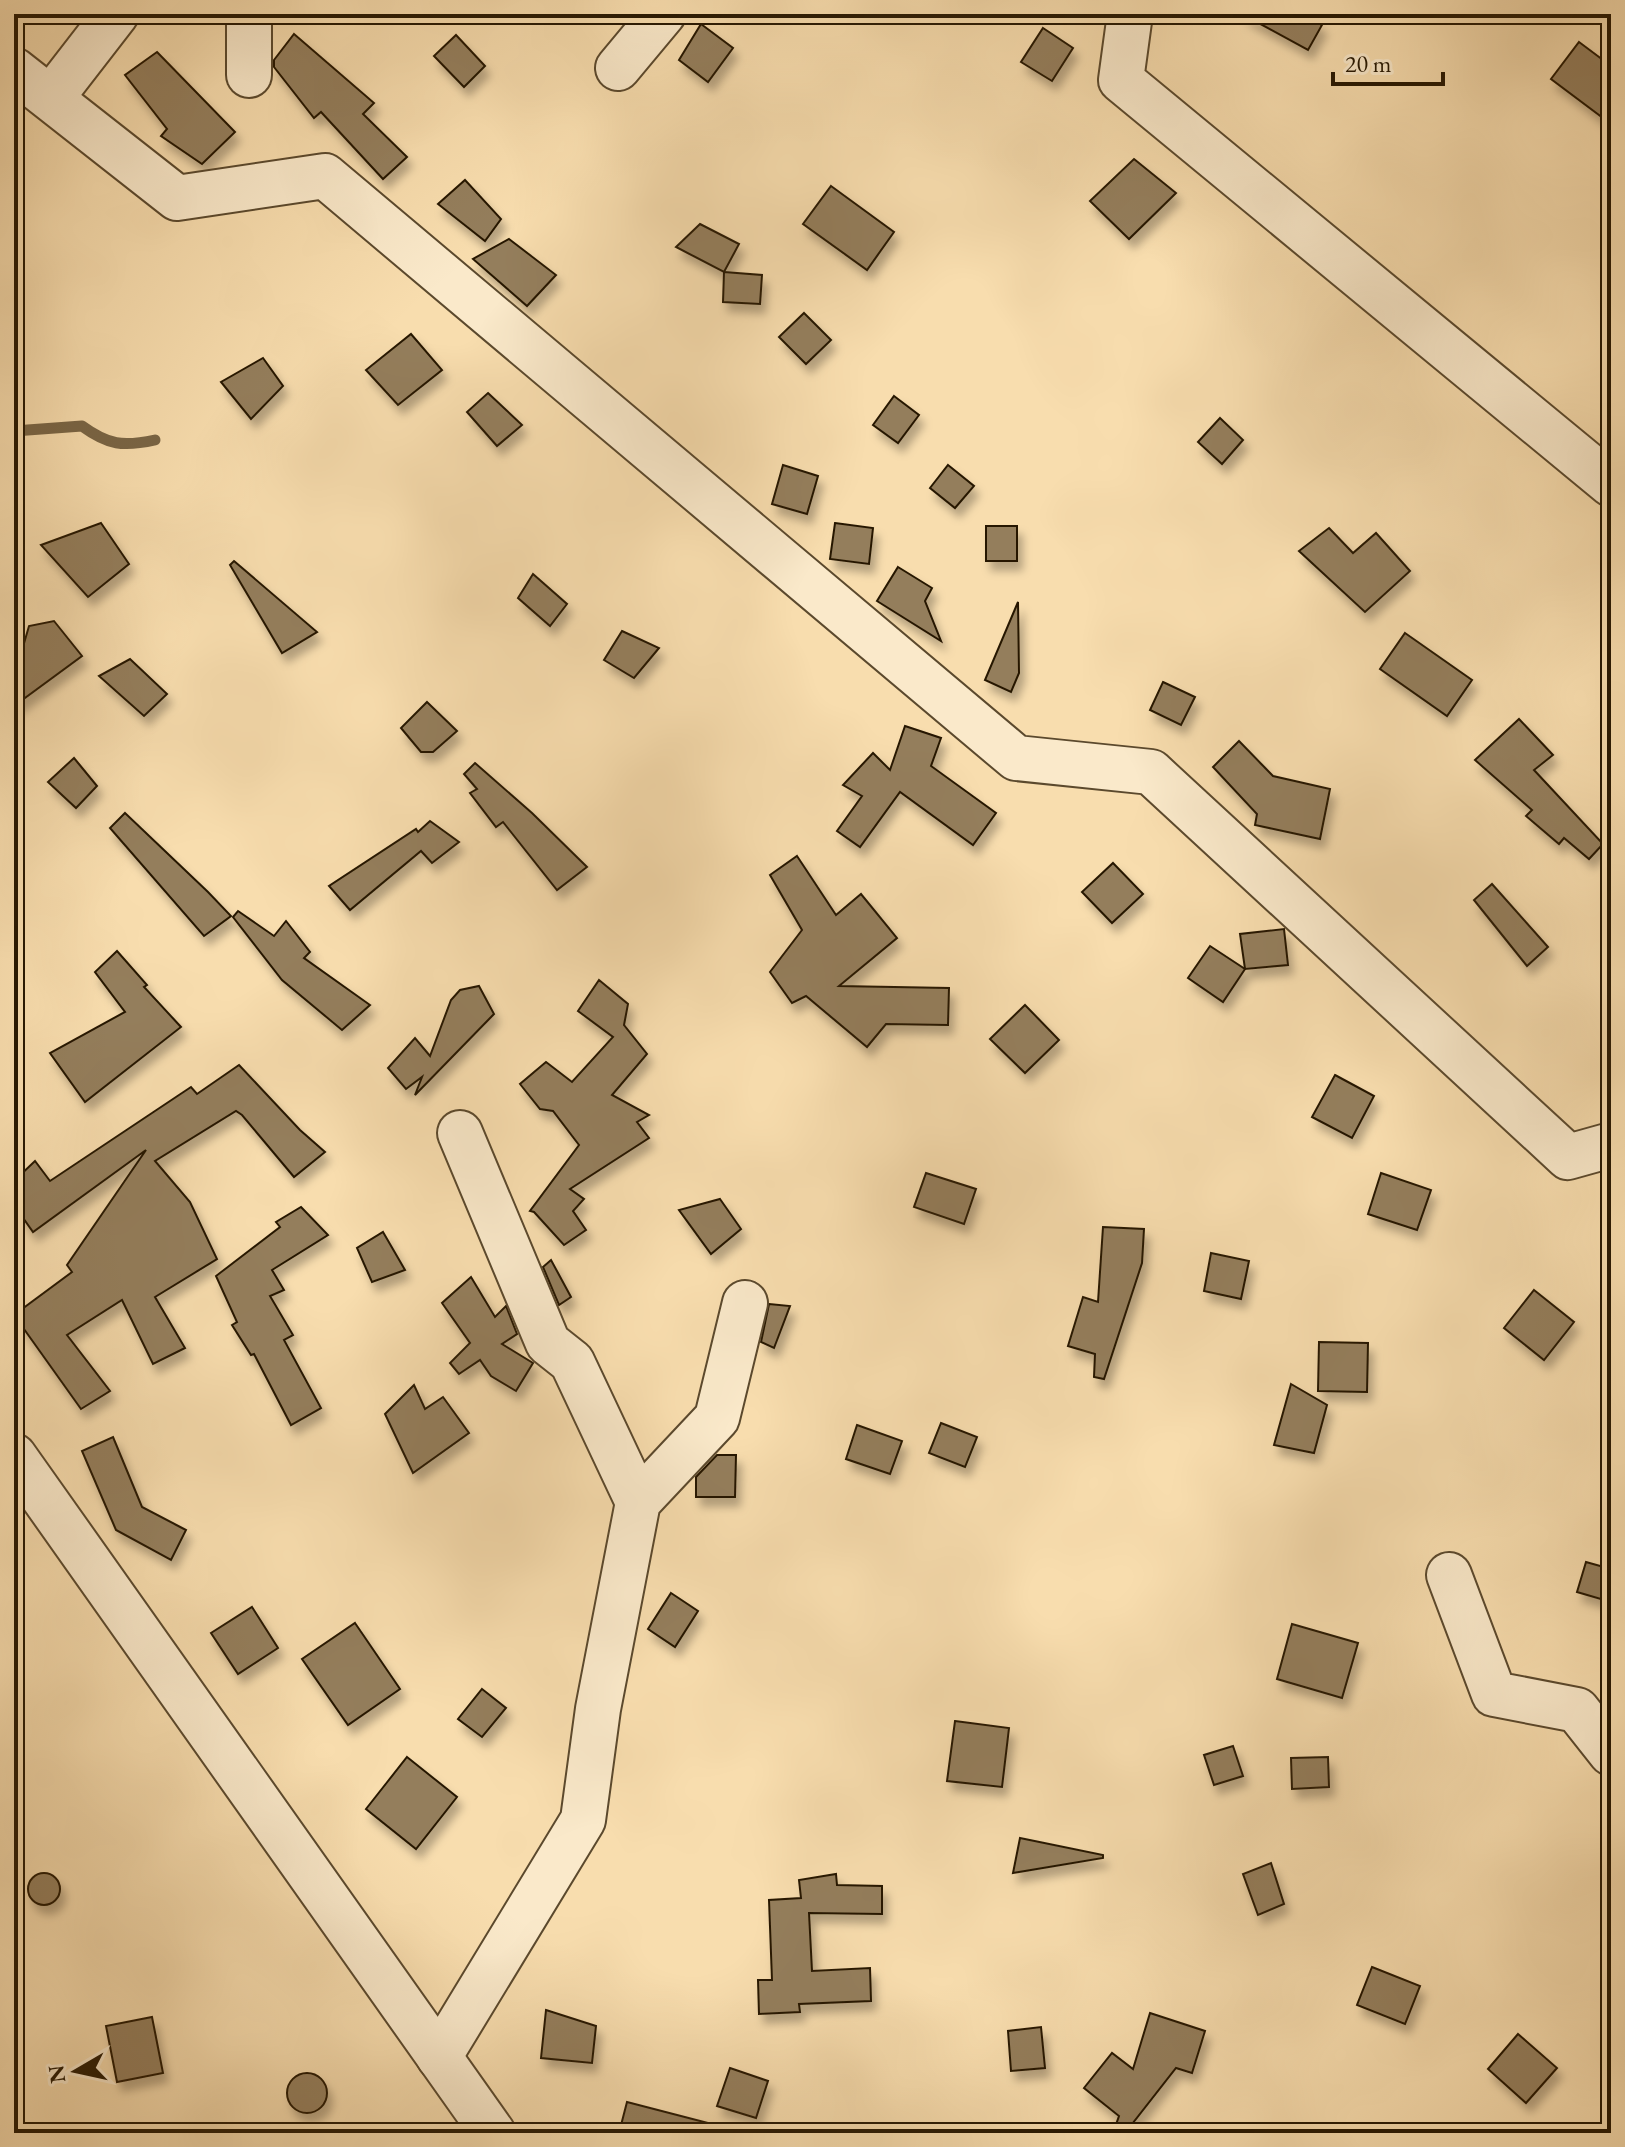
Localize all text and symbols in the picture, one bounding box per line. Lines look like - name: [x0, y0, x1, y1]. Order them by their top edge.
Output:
- scale bar: [1333, 36, 1443, 86]
- text: 20 m: [1345, 48, 1392, 79]
- north arrow: [36, 2031, 116, 2111]
- text: N: [41, 2063, 72, 2085]

